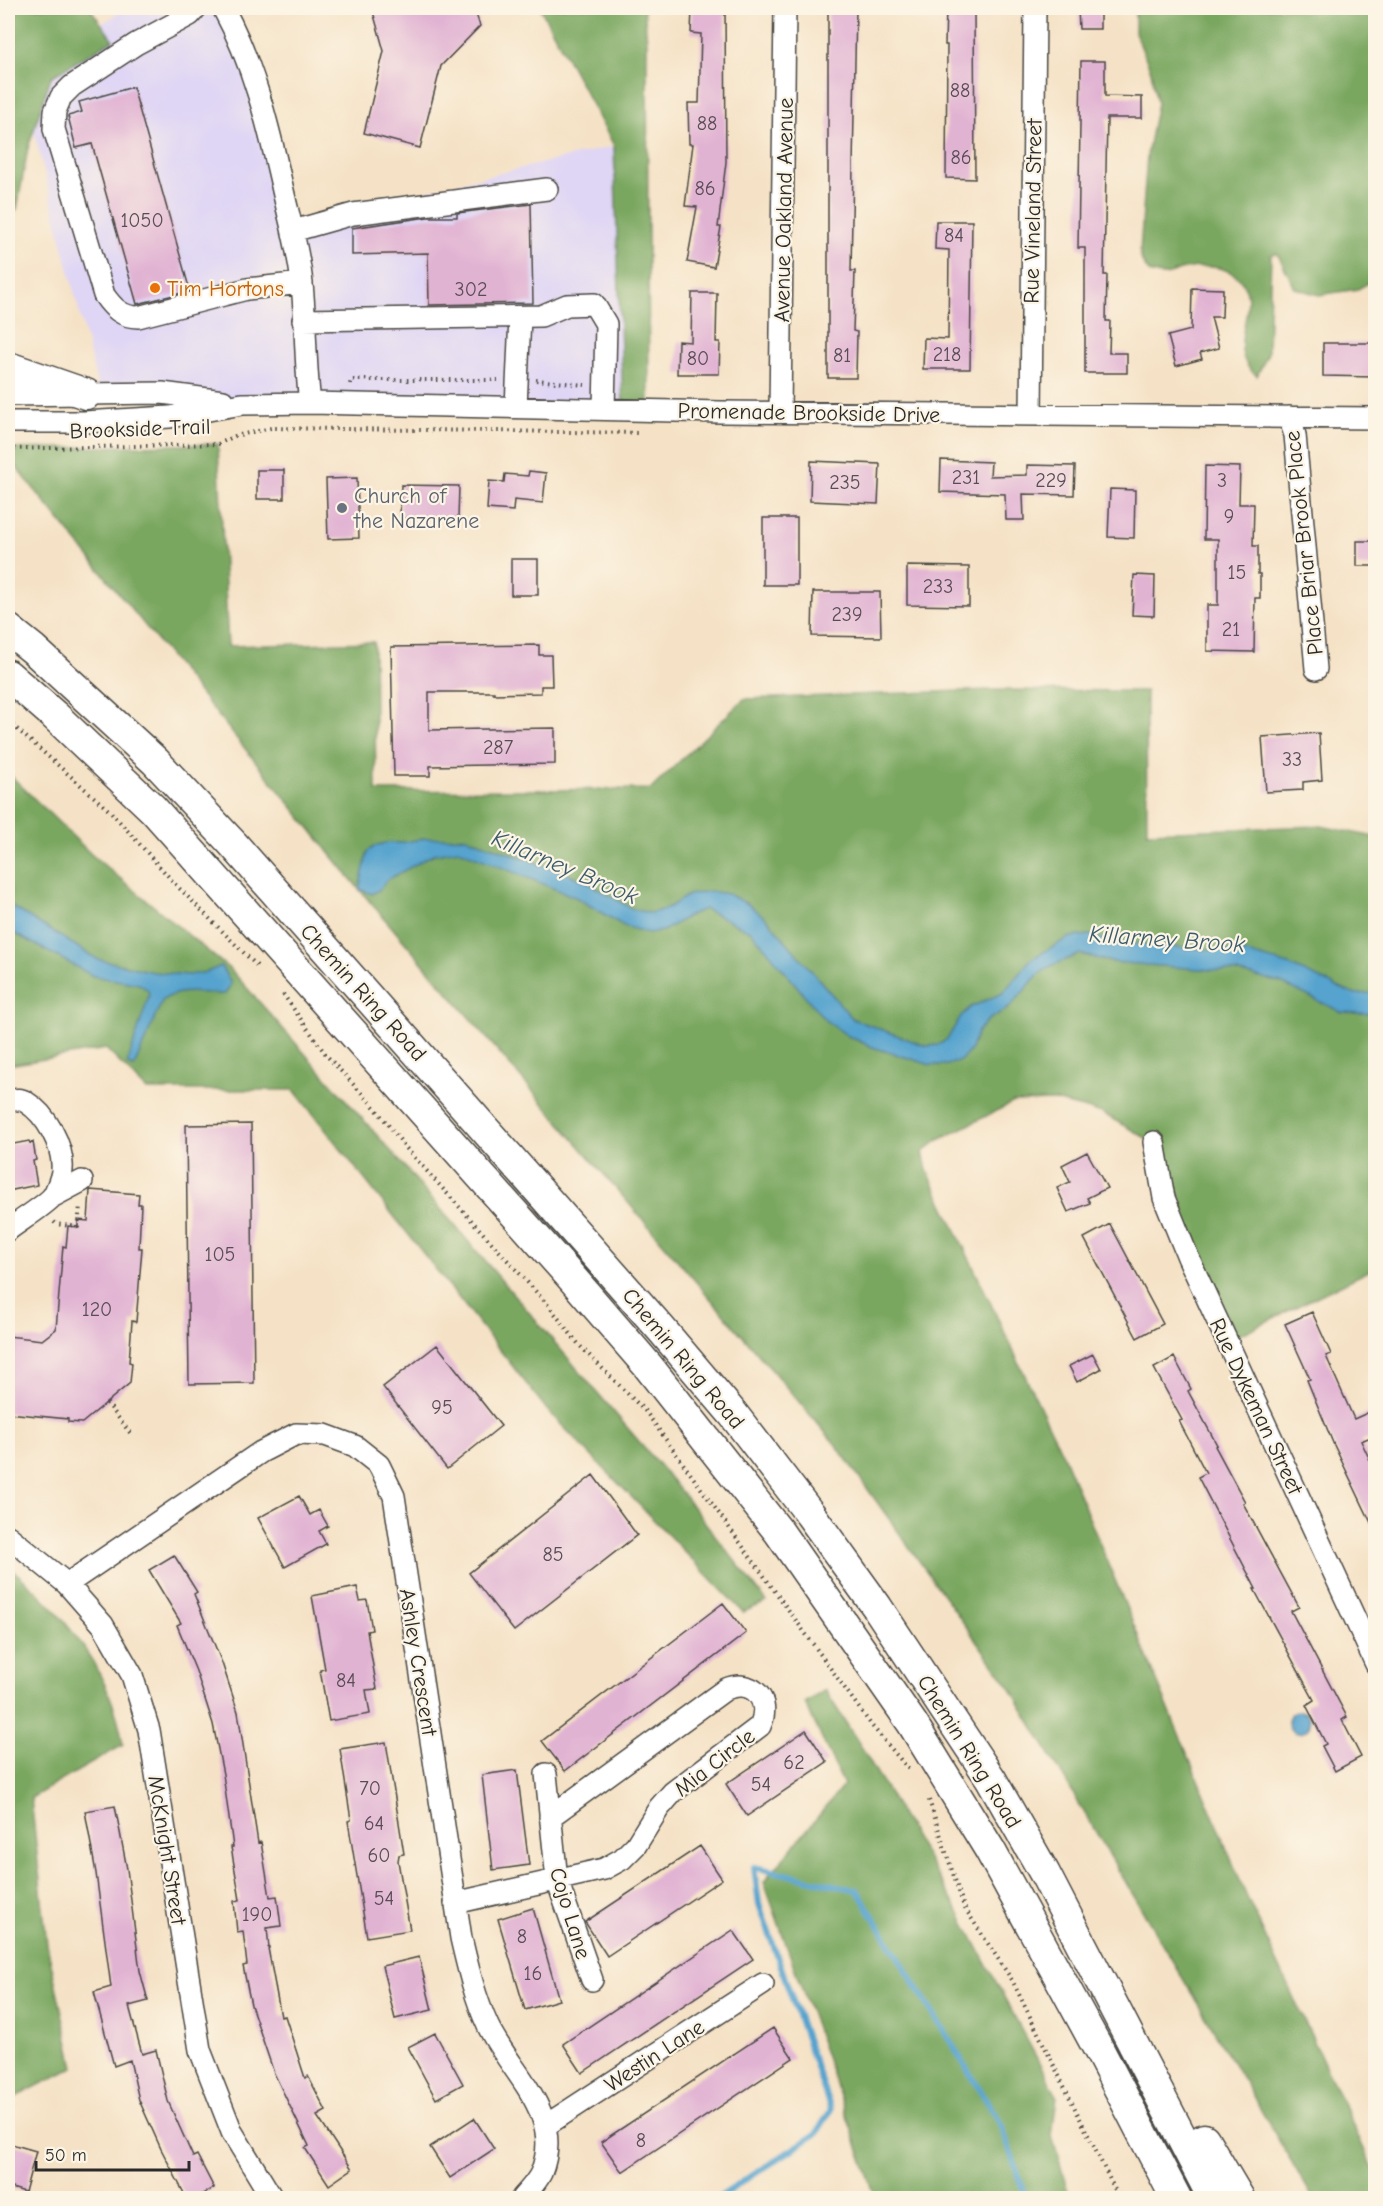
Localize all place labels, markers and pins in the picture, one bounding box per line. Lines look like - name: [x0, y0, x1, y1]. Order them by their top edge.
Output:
- place label: Tim Hortons: [167, 276, 284, 302]
- marker: Tim Hortons: [148, 281, 162, 295]
- place label: Church of the Nazarene: [353, 483, 479, 534]
- marker: Church of the Nazarene: [335, 501, 349, 515]

